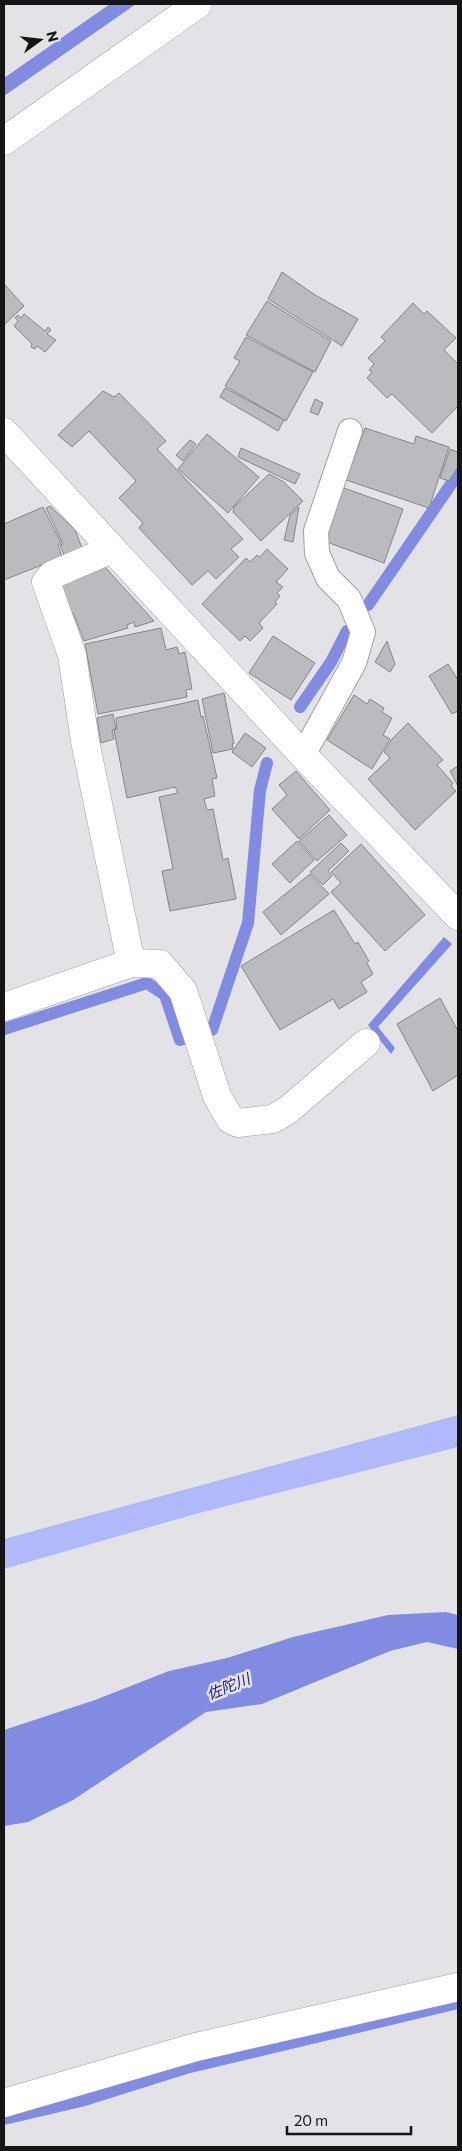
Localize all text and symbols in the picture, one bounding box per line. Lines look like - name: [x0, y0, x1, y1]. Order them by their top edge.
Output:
- north arrow: [15, 15, 65, 65]
- text: N: [43, 29, 63, 44]
- water label: 佐陀川: [204, 1668, 254, 1703]
- scale bar: [287, 2104, 411, 2136]
- text: 20 m: [294, 2111, 328, 2129]

